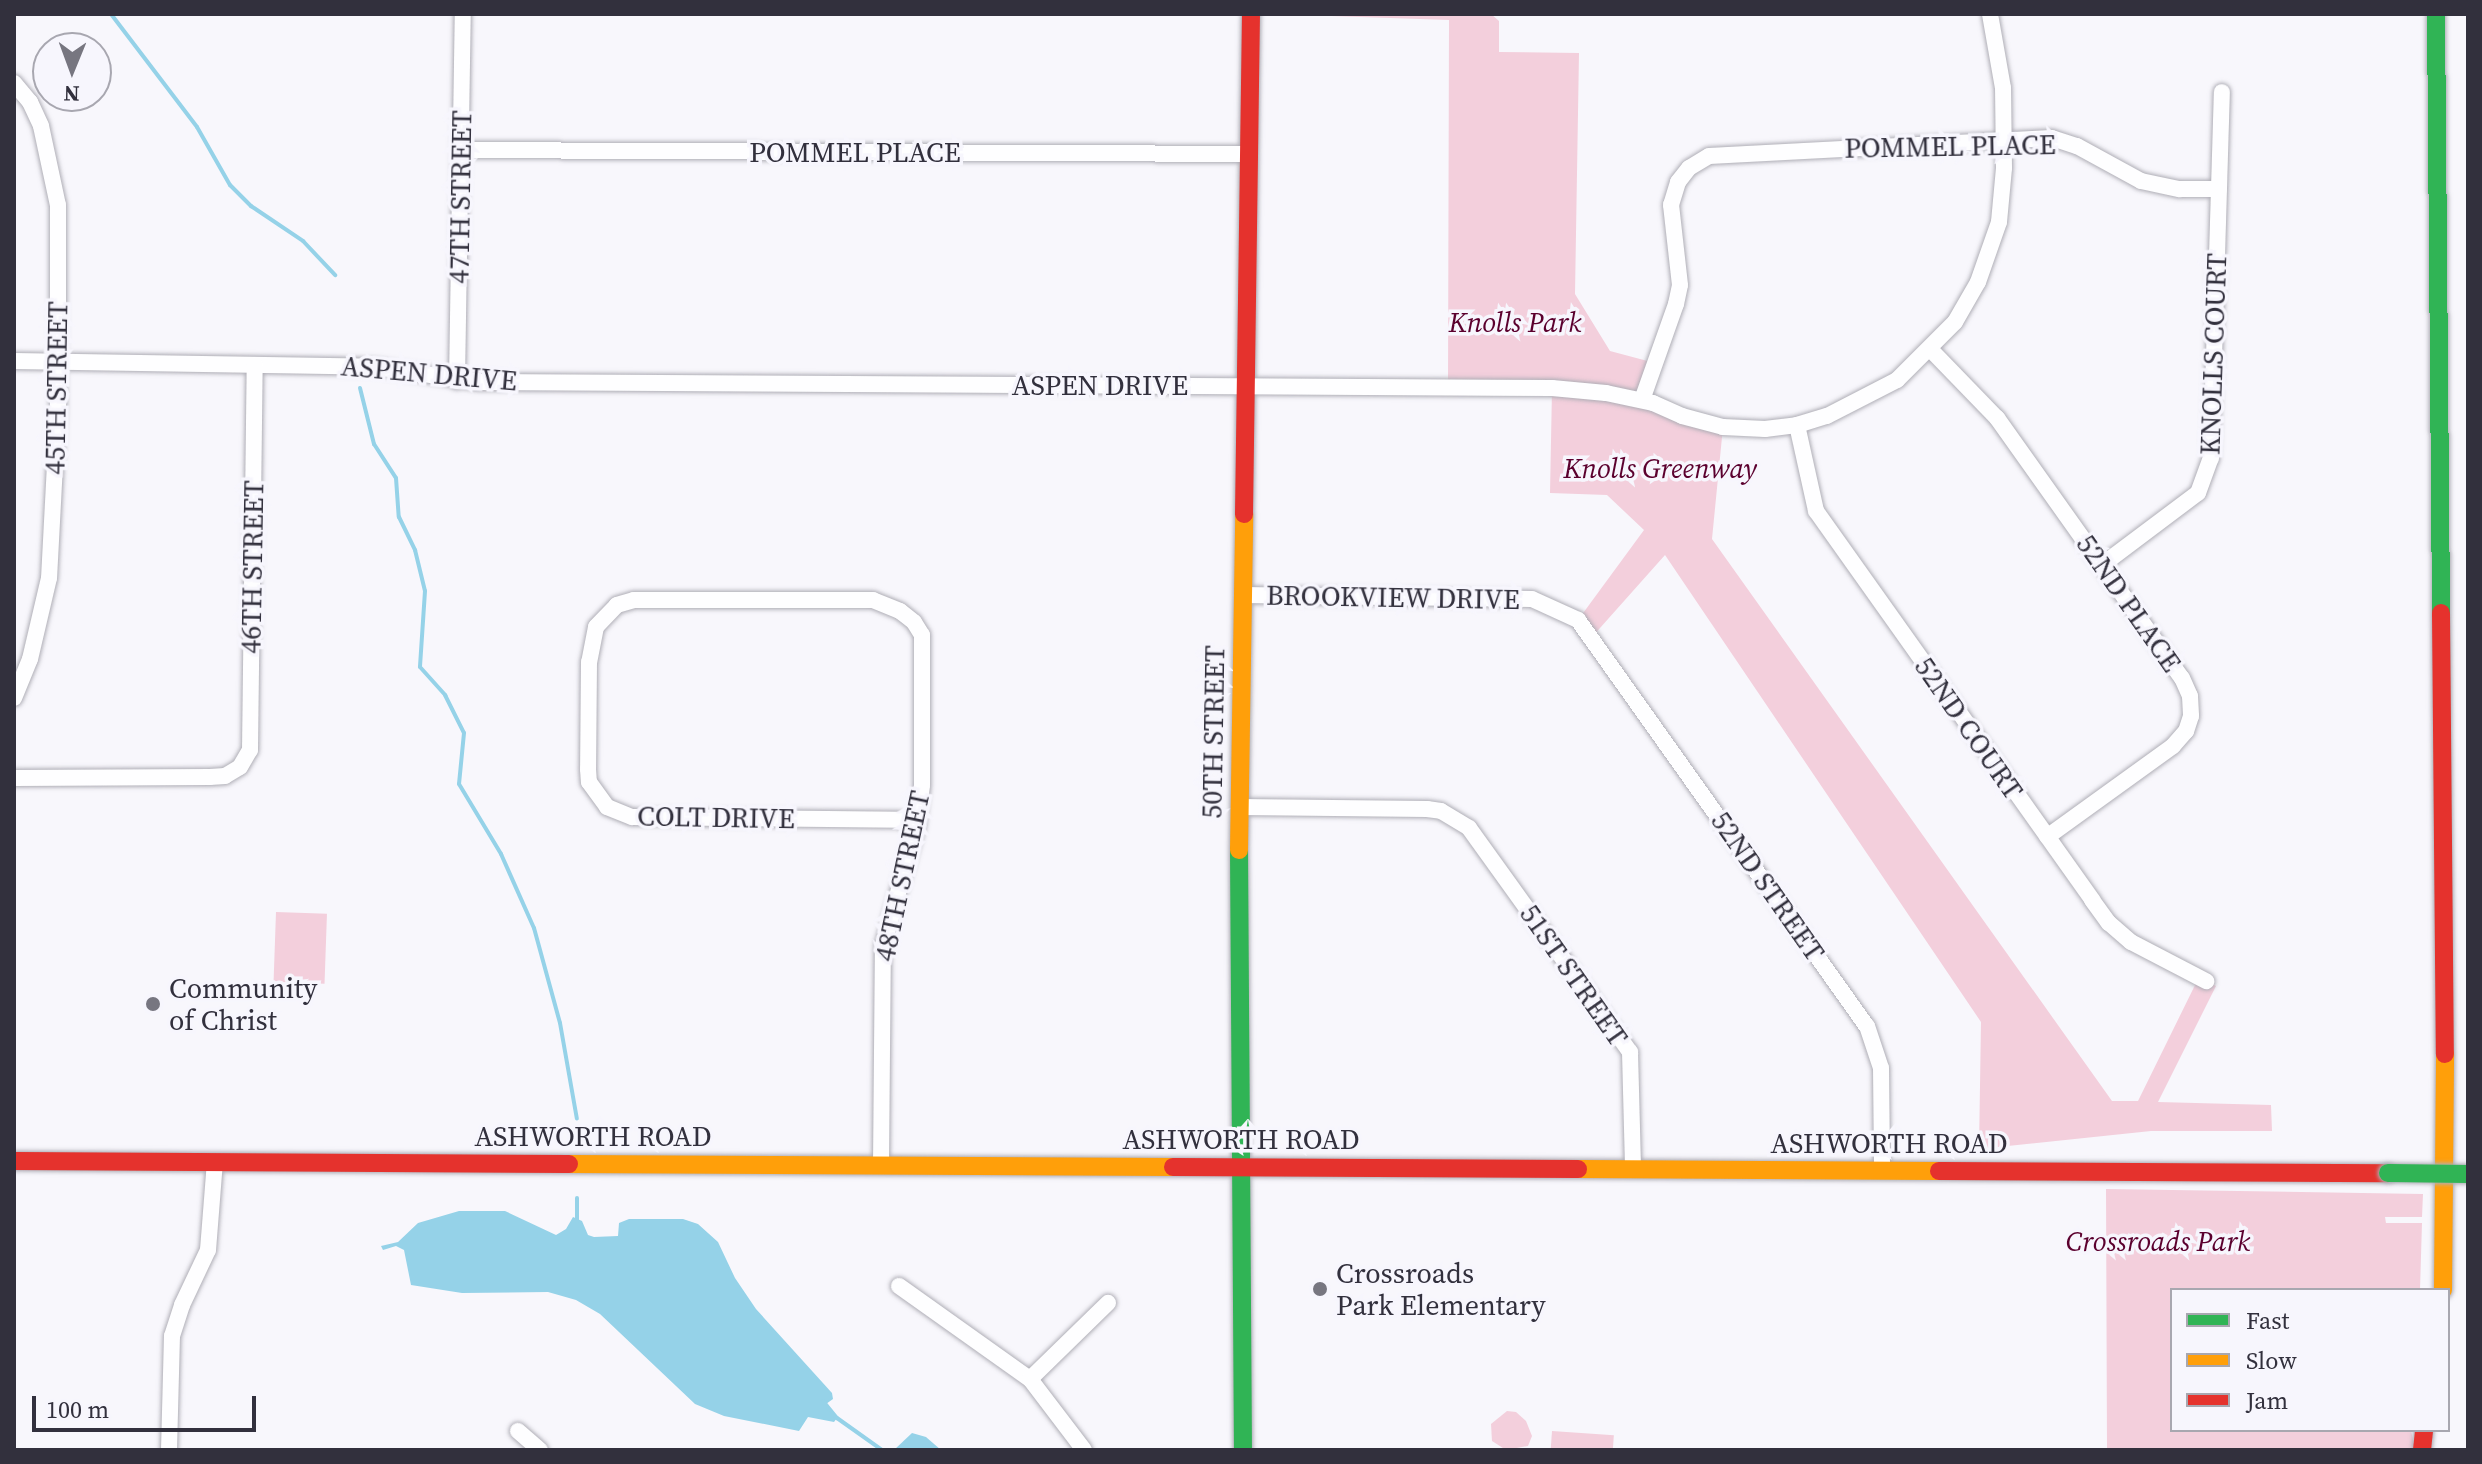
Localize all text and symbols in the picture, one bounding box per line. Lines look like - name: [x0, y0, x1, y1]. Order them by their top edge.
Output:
- north arrow: [32, 32, 112, 112]
- text: N: [63, 79, 80, 109]
- street label: 47TH STREET: [442, 110, 478, 284]
- street label: POMMEL PLACE: [1844, 127, 2056, 165]
- street label: POMMEL PLACE: [749, 135, 961, 169]
- street label: KNOLLS COURT: [2193, 252, 2233, 456]
- street label: 45TH STREET: [38, 301, 74, 475]
- park label: Knolls Park: [1449, 305, 1581, 339]
- street label: ASPEN DRIVE: [340, 349, 518, 397]
- street label: ASPEN DRIVE: [1012, 368, 1188, 402]
- park label: Knolls Greenway: [1563, 451, 1757, 485]
- street label: 46TH STREET: [234, 480, 270, 654]
- street label: 52ND PLACE: [2069, 528, 2189, 678]
- street label: BROOKVIEW DRIVE: [1265, 578, 1521, 616]
- street label: 50TH STREET: [1195, 645, 1231, 819]
- street label: 52ND COURT: [1908, 651, 2030, 805]
- street label: 48TH STREET: [868, 788, 936, 964]
- street label: COLT DRIVE: [637, 799, 795, 835]
- street label: 52ND STREET: [1704, 805, 1832, 967]
- street label: 51ST STREET: [1513, 898, 1635, 1052]
- place label: Community of Christ: [169, 971, 317, 1037]
- marker: Community of Christ: [144, 995, 162, 1013]
- street label: ASHWORTH ROAD: [474, 1119, 712, 1153]
- street label: ASHWORTH ROAD: [1122, 1122, 1360, 1156]
- street label: ASHWORTH ROAD: [1770, 1126, 2008, 1160]
- park label: Crossroads Park: [2066, 1224, 2250, 1258]
- place label: Crossroads Park Elementary: [1336, 1256, 1545, 1322]
- marker: Crossroads Park Elementary: [1311, 1280, 1329, 1298]
- legend: [2170, 1288, 2450, 1432]
- text: Fast: [2246, 1304, 2289, 1337]
- text: Slow: [2246, 1344, 2297, 1377]
- scale bar: [36, 1380, 260, 1430]
- text: Jam: [2246, 1384, 2288, 1417]
- text: 100 m: [46, 1393, 109, 1426]

